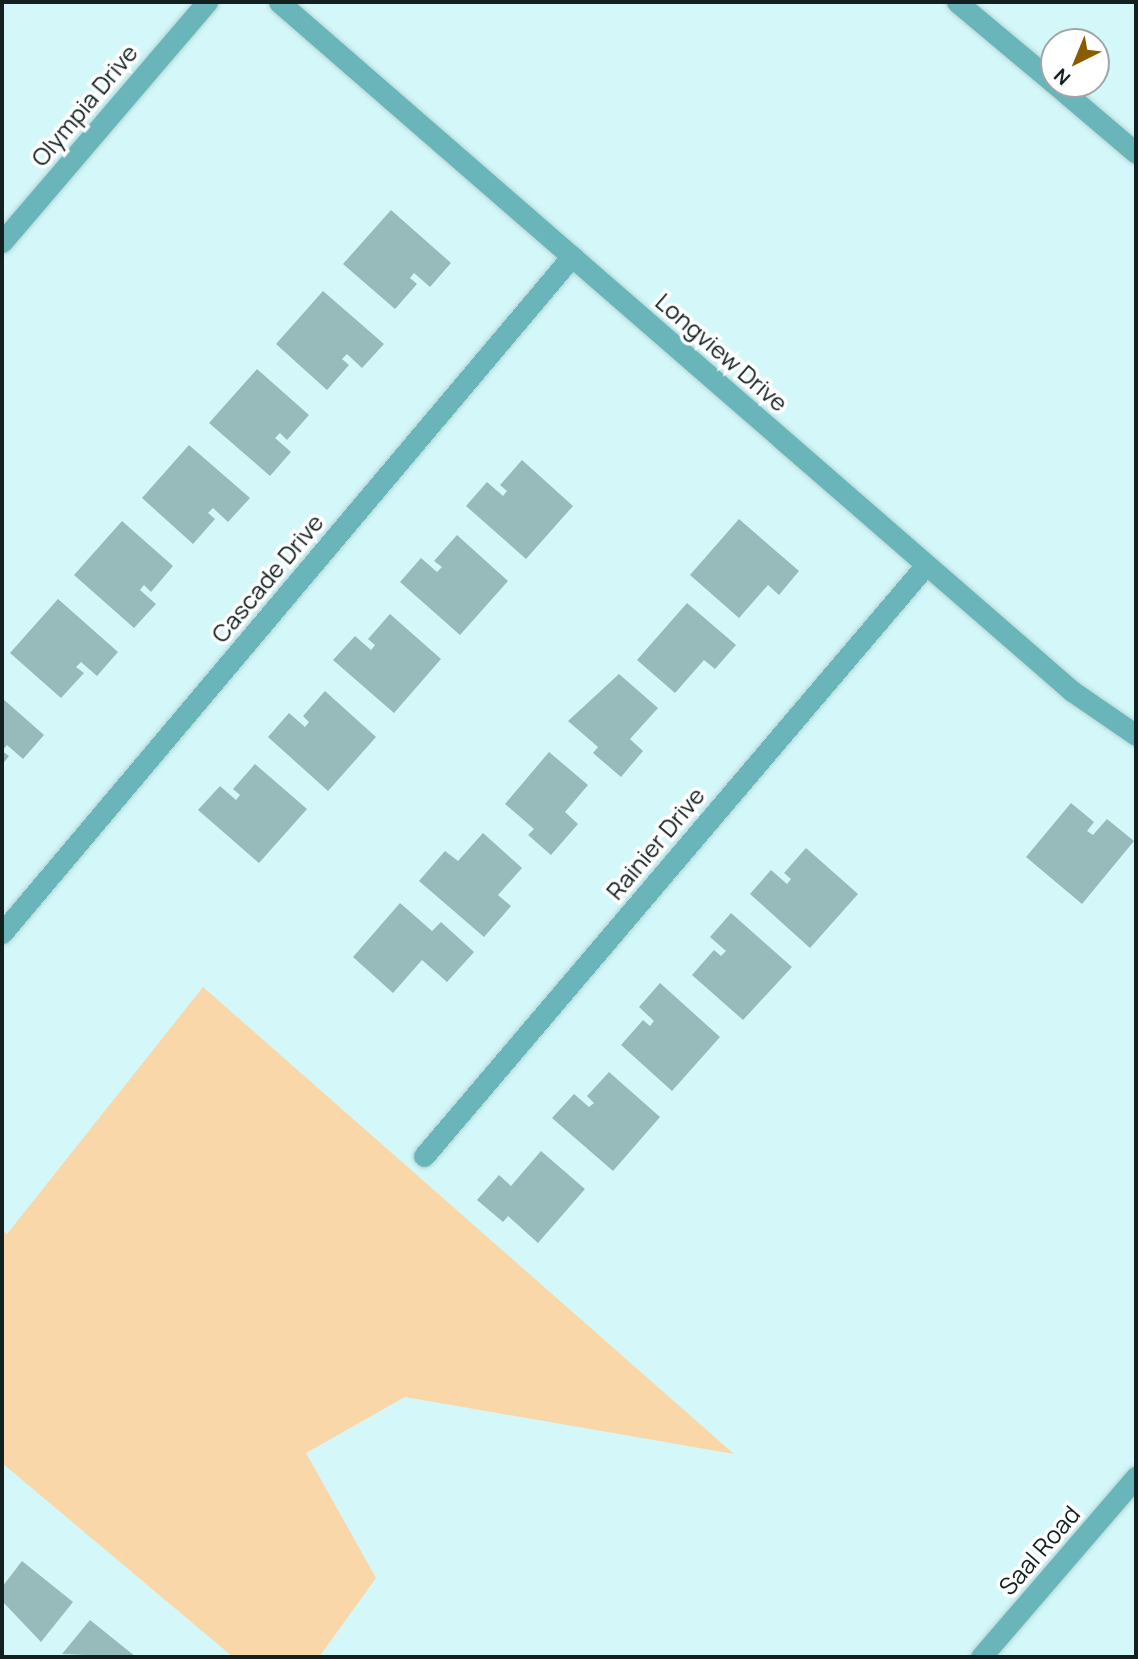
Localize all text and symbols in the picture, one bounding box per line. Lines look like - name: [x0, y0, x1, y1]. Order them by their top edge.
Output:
- north arrow: [1040, 28, 1110, 98]
- street label: Olympia Drive: [25, 38, 143, 172]
- text: N: [1048, 63, 1076, 91]
- street label: Longview Drive: [650, 287, 794, 417]
- street label: Cascade Drive: [205, 508, 329, 648]
- street label: Rainier Drive: [600, 781, 710, 905]
- street label: Saal Road: [992, 1500, 1086, 1600]

